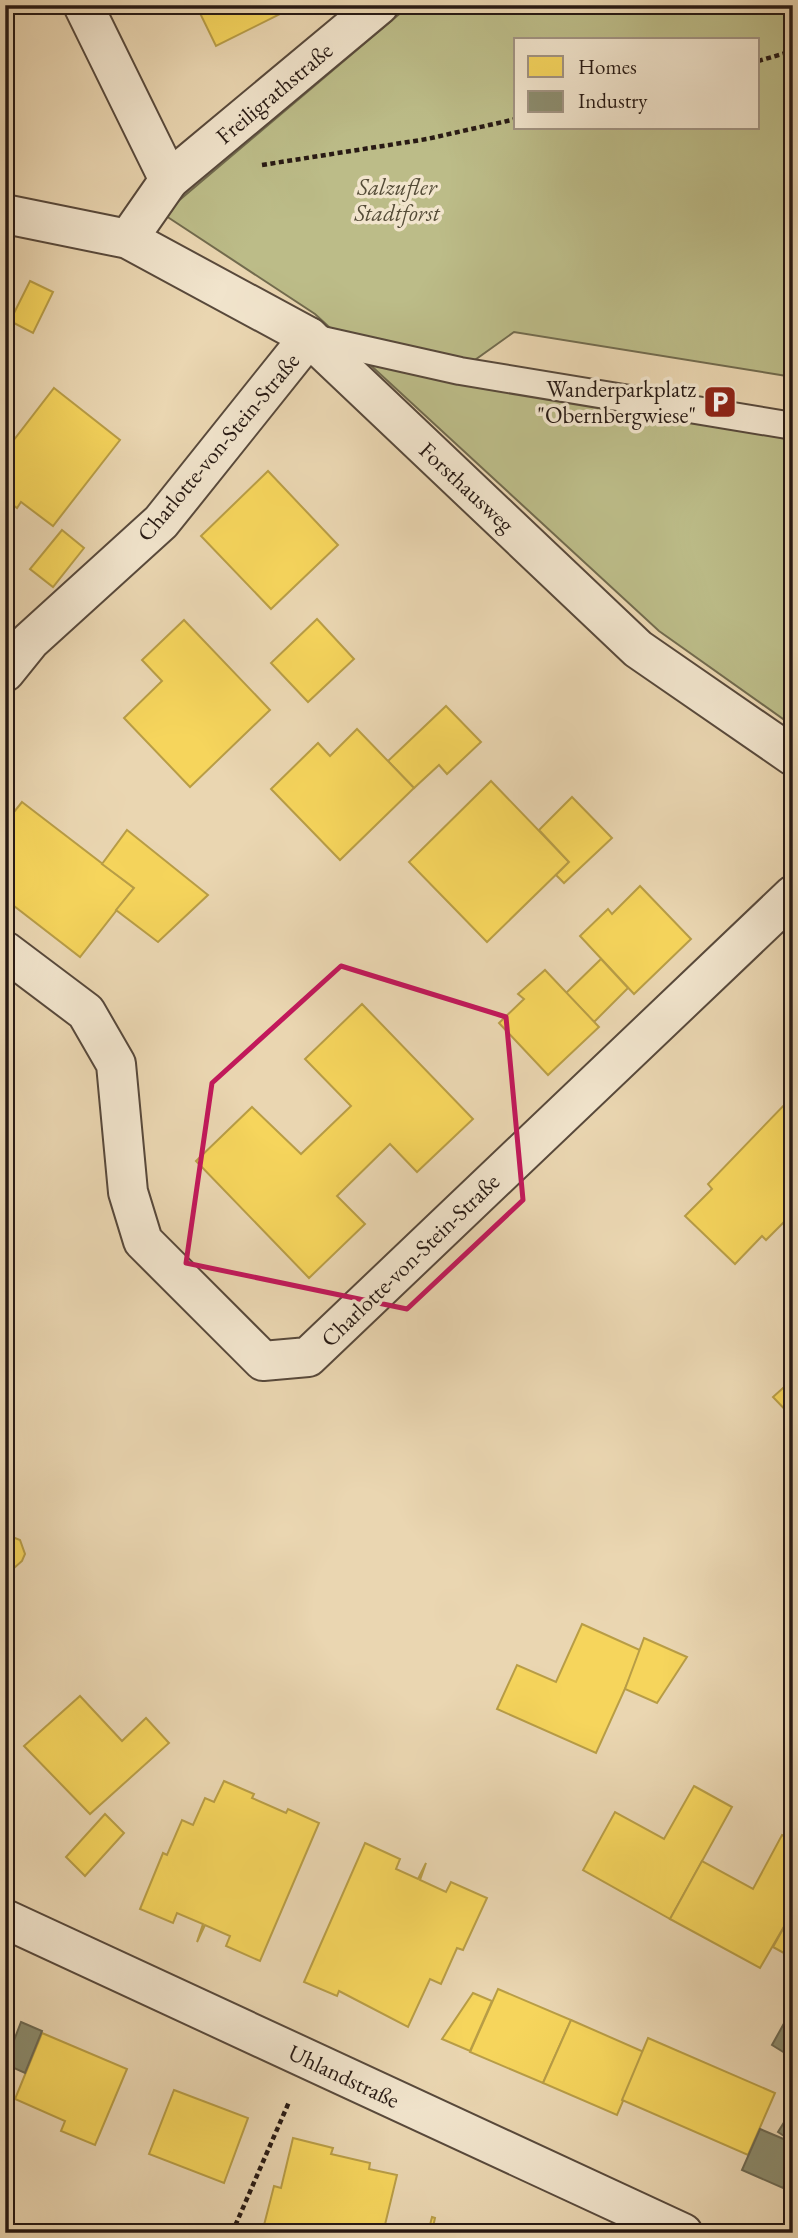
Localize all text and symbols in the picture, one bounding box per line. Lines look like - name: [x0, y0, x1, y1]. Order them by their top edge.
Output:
- street label: Freiligrathstraße: [209, 35, 339, 151]
- legend: [514, 38, 760, 130]
- text: Homes: [578, 53, 637, 80]
- text: Industry: [578, 87, 648, 114]
- park label: Salzufler Stadtforst: [353, 172, 441, 228]
- street label: Charlotte-von-Stein-Straße: [130, 346, 306, 548]
- place label: Wanderparkplatz "Obernbergwiese": [537, 374, 696, 430]
- parking icon: Wanderparkplatz "Obernbergwiese": [701, 383, 739, 421]
- street label: Forsthausweg: [413, 435, 522, 539]
- street label: Charlotte-von-Stein-Straße: [314, 1167, 506, 1353]
- street label: Uhlandstraße: [284, 2037, 404, 2115]

